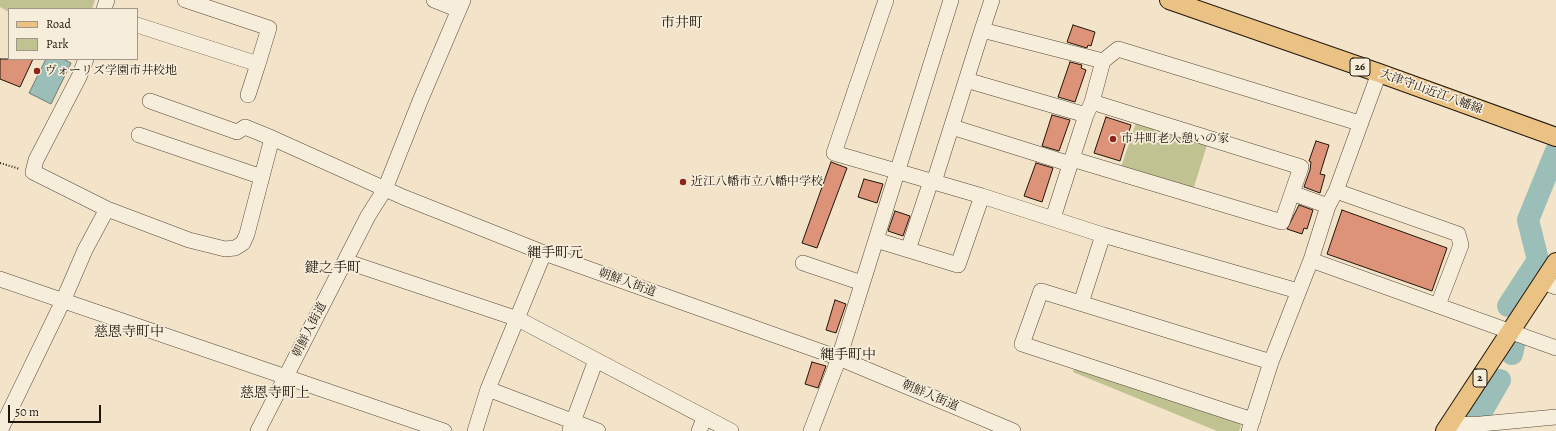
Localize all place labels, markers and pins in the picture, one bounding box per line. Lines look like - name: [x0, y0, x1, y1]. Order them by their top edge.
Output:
- place label: ヴォーリズ学園市井校地: [45, 64, 177, 78]
- marker: ヴォーリズ学園市井校地: [32, 66, 42, 76]
- place label: 市井町老人憩いの家: [1121, 132, 1229, 146]
- marker: 市井町老人憩いの家: [1108, 134, 1118, 144]
- place label: 近江八幡市立八幡中学校: [691, 175, 823, 189]
- marker: 近江八幡市立八幡中学校: [678, 177, 688, 187]

